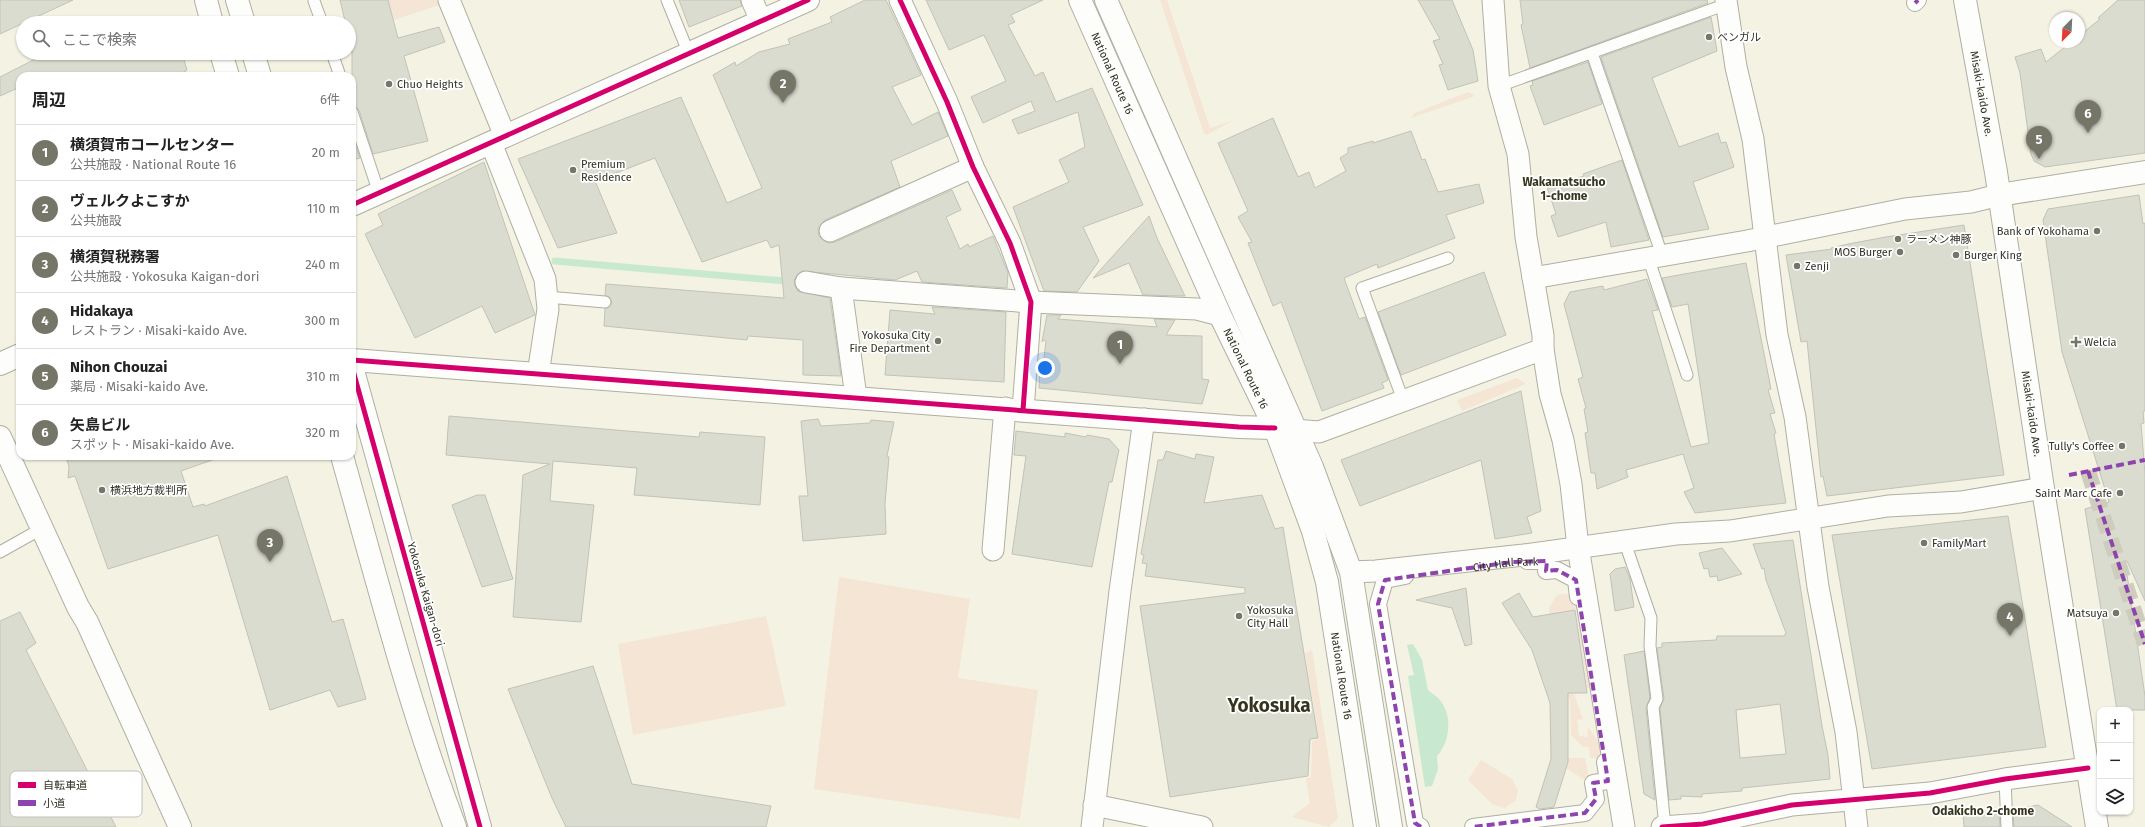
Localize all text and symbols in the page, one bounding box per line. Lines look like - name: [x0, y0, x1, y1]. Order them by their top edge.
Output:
- north arrow: [2049, 12, 2085, 48]
- search box: [16, 16, 356, 60]
- icon: search: [30, 27, 52, 49]
- street label: National Route 16: [1088, 30, 1136, 116]
- text: ここで検索: [62, 31, 137, 49]
- place label: ベンガル: [1717, 31, 1761, 44]
- marker: ベンガル: [1704, 32, 1714, 42]
- street label: Misaki-kaido Ave.: [1967, 50, 1995, 138]
- pin: 2: [770, 70, 796, 103]
- place label: Chuo Heights: [397, 78, 463, 91]
- marker: Chuo Heights: [384, 79, 394, 89]
- text: 周辺: [32, 90, 66, 111]
- text: 6件: [320, 92, 340, 107]
- pin: 6: [2075, 100, 2101, 133]
- pin: 5: [2026, 126, 2052, 159]
- text: 横須賀市コールセンター: [70, 136, 235, 154]
- text: 1: [42, 145, 48, 160]
- text: 20 m: [312, 145, 340, 160]
- text: 公共施設 · National Route 16: [70, 157, 236, 172]
- place label: Premium Residence: [581, 158, 632, 184]
- marker: Premium Residence: [568, 165, 578, 175]
- district label: Wakamatsucho 1-chome: [1522, 175, 1606, 203]
- text: ヴェルクよこすか: [70, 192, 190, 210]
- text: 2: [42, 201, 48, 216]
- text: 110 m: [307, 201, 340, 216]
- text: 公共施設: [70, 213, 122, 228]
- place label: Bank of Yokohama: [1997, 225, 2089, 238]
- marker: Bank of Yokohama: [2092, 226, 2102, 236]
- place label: ラーメン神豚: [1906, 233, 1972, 246]
- marker: ラーメン神豚: [1893, 234, 1903, 244]
- place label: MOS Burger: [1834, 246, 1893, 259]
- marker: MOS Burger: [1895, 247, 1905, 257]
- text: 横須賀税務署: [70, 248, 160, 266]
- place label: Burger King: [1964, 249, 2022, 262]
- marker: Burger King: [1951, 250, 1961, 260]
- text: 3: [42, 257, 48, 272]
- text: 240 m: [305, 257, 340, 272]
- place label: Zenji: [1805, 260, 1829, 273]
- marker: Zenji: [1792, 261, 1802, 271]
- text: 公共施設 · Yokosuka Kaigan-dori: [70, 269, 260, 284]
- text: Hidakaya: [70, 302, 133, 320]
- text: 4: [41, 313, 49, 328]
- text: 300 m: [304, 313, 340, 328]
- text: レストラン · Misaki-kaido Ave.: [70, 323, 247, 338]
- street label: National Route 16: [1220, 326, 1271, 411]
- place label: Yokosuka City Fire Department: [850, 329, 931, 355]
- pin: 1: [1107, 331, 1133, 364]
- marker: Yokosuka City Fire Department: [933, 336, 943, 346]
- place label: Welcia: [2084, 336, 2116, 349]
- marker: Welcia: [2071, 337, 2081, 347]
- text: Nihon Chouzai: [70, 358, 167, 376]
- your location: [1035, 358, 1055, 378]
- text: 5: [42, 369, 48, 384]
- text: 310 m: [306, 369, 340, 384]
- street label: Misaki-kaido Ave.: [2019, 370, 2044, 458]
- text: 薬局 · Misaki-kaido Ave.: [70, 379, 208, 394]
- text: 矢島ビル: [70, 416, 130, 434]
- text: 6: [41, 425, 49, 440]
- text: 320 m: [305, 425, 340, 440]
- text: スポット · Misaki-kaido Ave.: [70, 437, 234, 452]
- place label: Tully's Coffee: [2049, 440, 2114, 453]
- marker: Tully's Coffee: [2117, 441, 2127, 451]
- place label: 横浜地方裁判所: [110, 484, 188, 497]
- marker: 横浜地方裁判所: [97, 485, 107, 495]
- place label: Saint Marc Cafe: [2035, 487, 2112, 500]
- marker: Saint Marc Cafe: [2115, 488, 2125, 498]
- pin: 3: [257, 529, 283, 562]
- place label: FamilyMart: [1932, 537, 1987, 550]
- marker: FamilyMart: [1919, 538, 1929, 548]
- street label: Yokosuka Kaigan-dori: [404, 540, 447, 648]
- street label: City Hall Park: [1472, 555, 1539, 574]
- pin: 4: [1997, 603, 2023, 636]
- place label: Yokosuka City Hall: [1247, 604, 1294, 630]
- place label: Matsuya: [2067, 607, 2108, 620]
- marker: Matsuya: [2111, 608, 2121, 618]
- marker: Yokosuka City Hall: [1234, 611, 1244, 621]
- street label: National Route 16: [1328, 631, 1354, 721]
- district label: Yokosuka: [1226, 694, 1311, 717]
- map controls: [2097, 707, 2133, 815]
- button: +: [2097, 707, 2133, 743]
- button: −: [2097, 743, 2133, 779]
- legend: [10, 771, 142, 817]
- text: 自転車道: [43, 779, 87, 792]
- button: layers: [2097, 779, 2133, 815]
- text: 小道: [43, 797, 65, 810]
- district label: Odakicho 2-chome: [1932, 804, 2034, 818]

